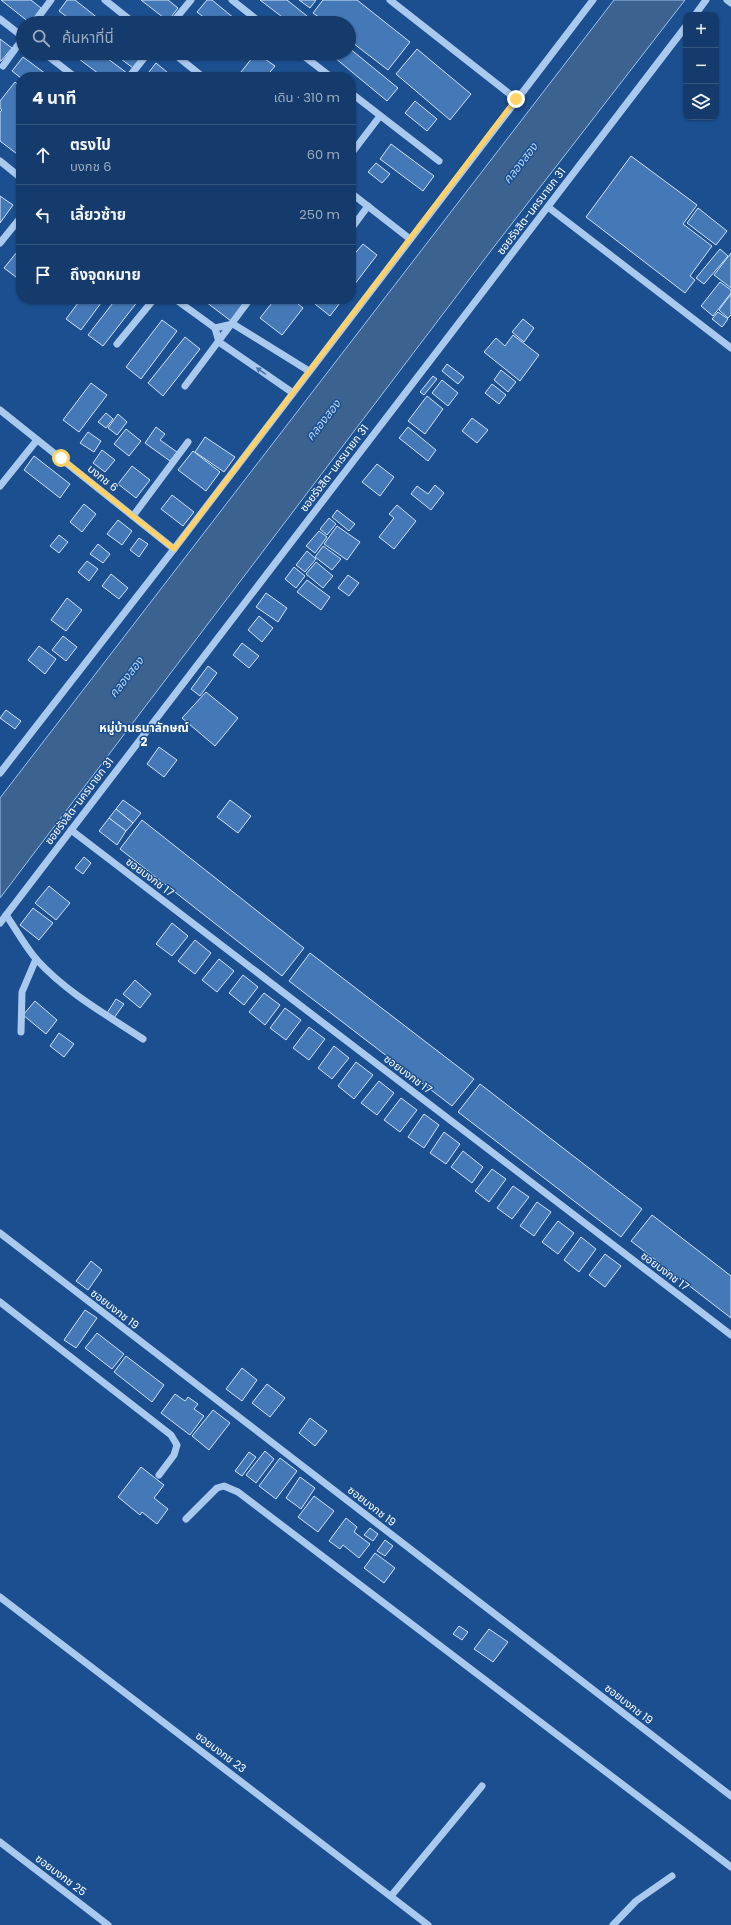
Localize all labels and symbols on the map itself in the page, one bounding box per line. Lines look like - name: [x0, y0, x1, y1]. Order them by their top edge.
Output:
- route end: [507, 90, 525, 108]
- water label: คลองสอง: [499, 139, 542, 187]
- street label: ซอยรังสิต-นครนายก 31: [493, 164, 569, 258]
- one-way arrow: [255, 367, 266, 375]
- water label: คลองสอง: [302, 396, 345, 444]
- street label: ซอยรังสิต-นครนายก 31: [296, 421, 372, 515]
- route start: [52, 449, 70, 467]
- street label: บงกช 6: [84, 461, 122, 495]
- water label: คลองสอง: [105, 653, 148, 701]
- district label: หมู่บ้านธนาลักษณ์ 2: [99, 719, 189, 750]
- street label: ซอยรังสิต-นครนายก 31: [41, 754, 117, 848]
- street label: ซอยบงกช 17: [123, 854, 177, 900]
- street label: ซอยบงกช 17: [381, 1051, 435, 1097]
- street label: ซอยบงกช 17: [638, 1248, 692, 1294]
- street label: ซอยบงกช 19: [87, 1285, 143, 1333]
- street label: ซอยบงกช 19: [344, 1482, 400, 1530]
- street label: ซอยบงกช 19: [601, 1680, 657, 1728]
- street label: ซอยบงกช 23: [192, 1728, 250, 1776]
- street label: ซอยบงกช 25: [32, 1850, 90, 1900]

